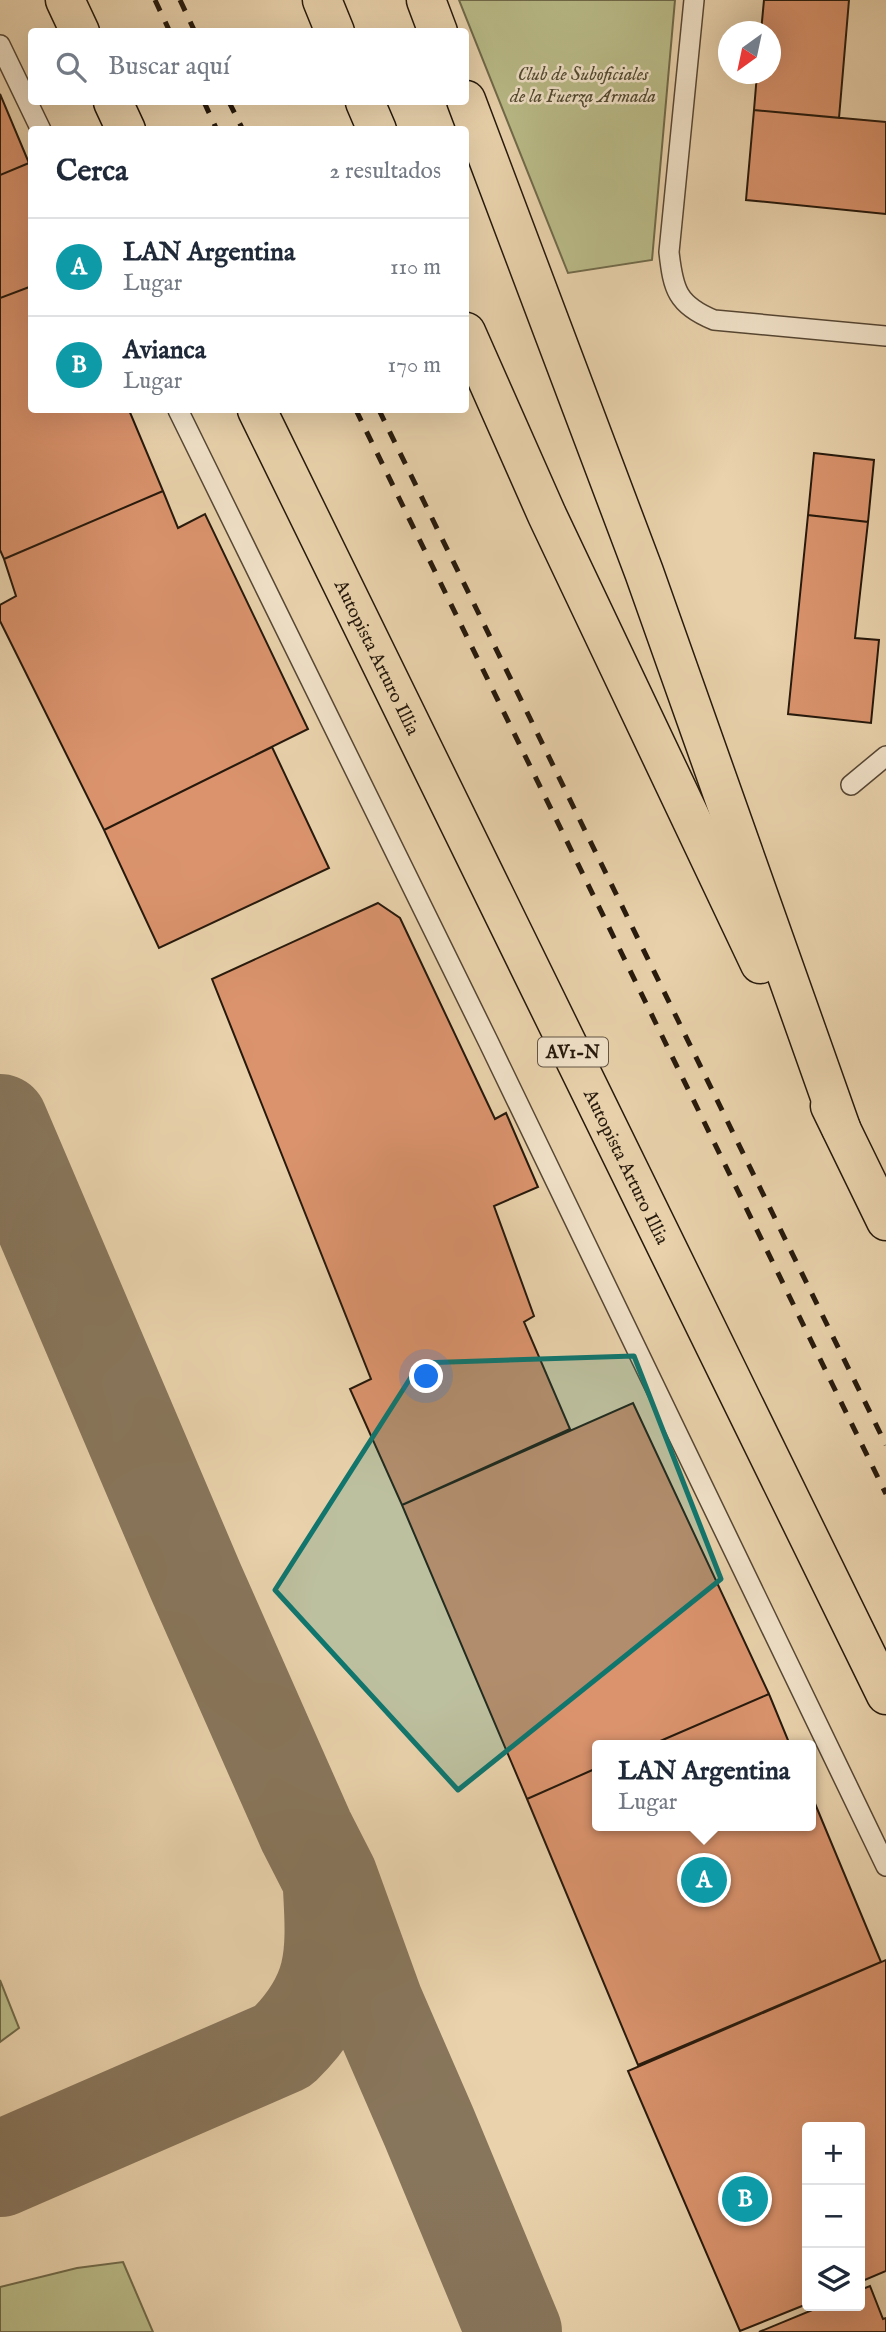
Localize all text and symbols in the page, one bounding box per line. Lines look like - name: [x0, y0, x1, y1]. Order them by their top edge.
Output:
- north arrow: [718, 21, 781, 84]
- search box: [28, 28, 469, 105]
- icon: search: [52, 48, 90, 86]
- text: Buscar aquí: [108, 50, 230, 83]
- park label: Club de Suboficiales de la Fuerza Armada: [509, 63, 656, 109]
- text: Cerca: [56, 153, 128, 191]
- text: 2 resultados: [329, 157, 441, 186]
- text: LAN Argentina: [123, 236, 295, 269]
- text: A: [71, 253, 87, 282]
- text: 110 m: [390, 253, 441, 282]
- text: Lugar: [123, 269, 182, 298]
- text: Avianca: [123, 334, 206, 367]
- text: B: [71, 351, 87, 380]
- text: 170 m: [388, 351, 441, 380]
- text: Lugar: [123, 367, 182, 396]
- street label: Autopista Arturo Illia: [328, 575, 425, 740]
- road number: AV1-N: [538, 1037, 608, 1066]
- street label: Autopista Arturo Illia: [577, 1085, 674, 1249]
- your location: [409, 1359, 443, 1393]
- popup: [592, 1740, 816, 1831]
- text: LAN Argentina: [618, 1755, 790, 1788]
- text: Lugar: [618, 1788, 677, 1817]
- pin: A: [681, 1854, 727, 1906]
- map controls: [802, 2122, 865, 2311]
- button: +: [802, 2122, 865, 2185]
- pin: B: [722, 2173, 768, 2225]
- button: −: [802, 2185, 865, 2248]
- button: layers: [802, 2248, 865, 2311]

